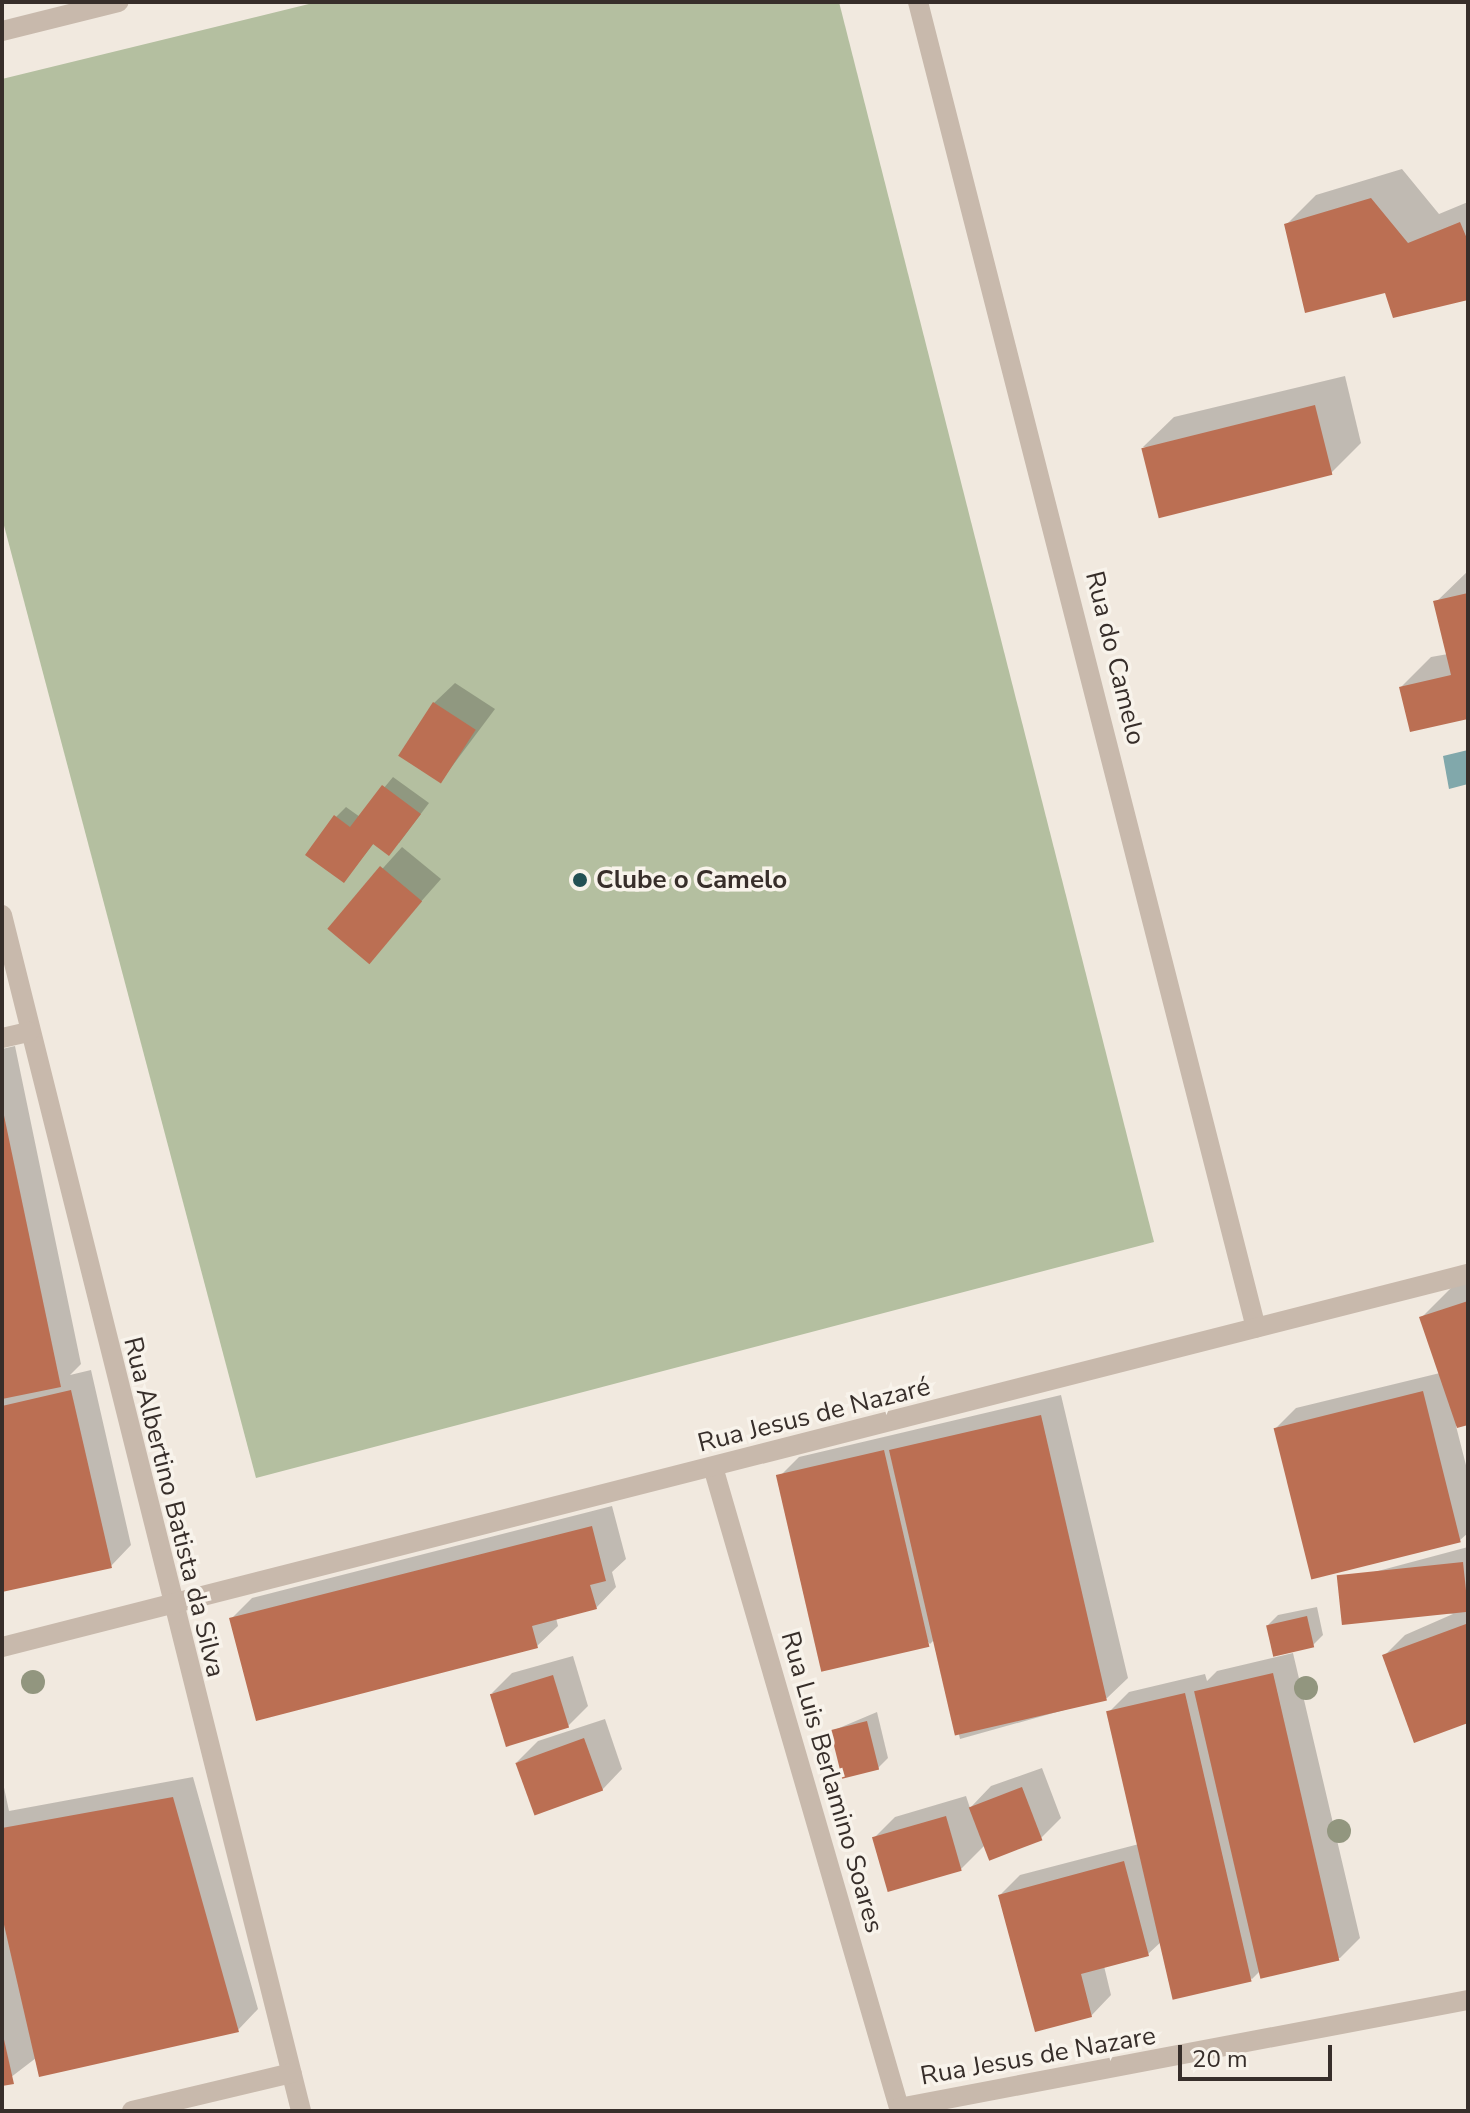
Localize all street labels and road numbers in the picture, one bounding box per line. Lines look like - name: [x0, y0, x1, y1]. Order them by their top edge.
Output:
- street label: Rua do Camelo: [1078, 568, 1152, 748]
- street label: Rua Albertino Batista da Silva: [117, 1334, 231, 1680]
- street label: Rua Jesus de Nazaré: [695, 1371, 933, 1459]
- street label: Rua Luis Berlamino Soares: [774, 1628, 890, 1936]
- street label: Rua Jesus de Nazare: [918, 2020, 1158, 2092]

